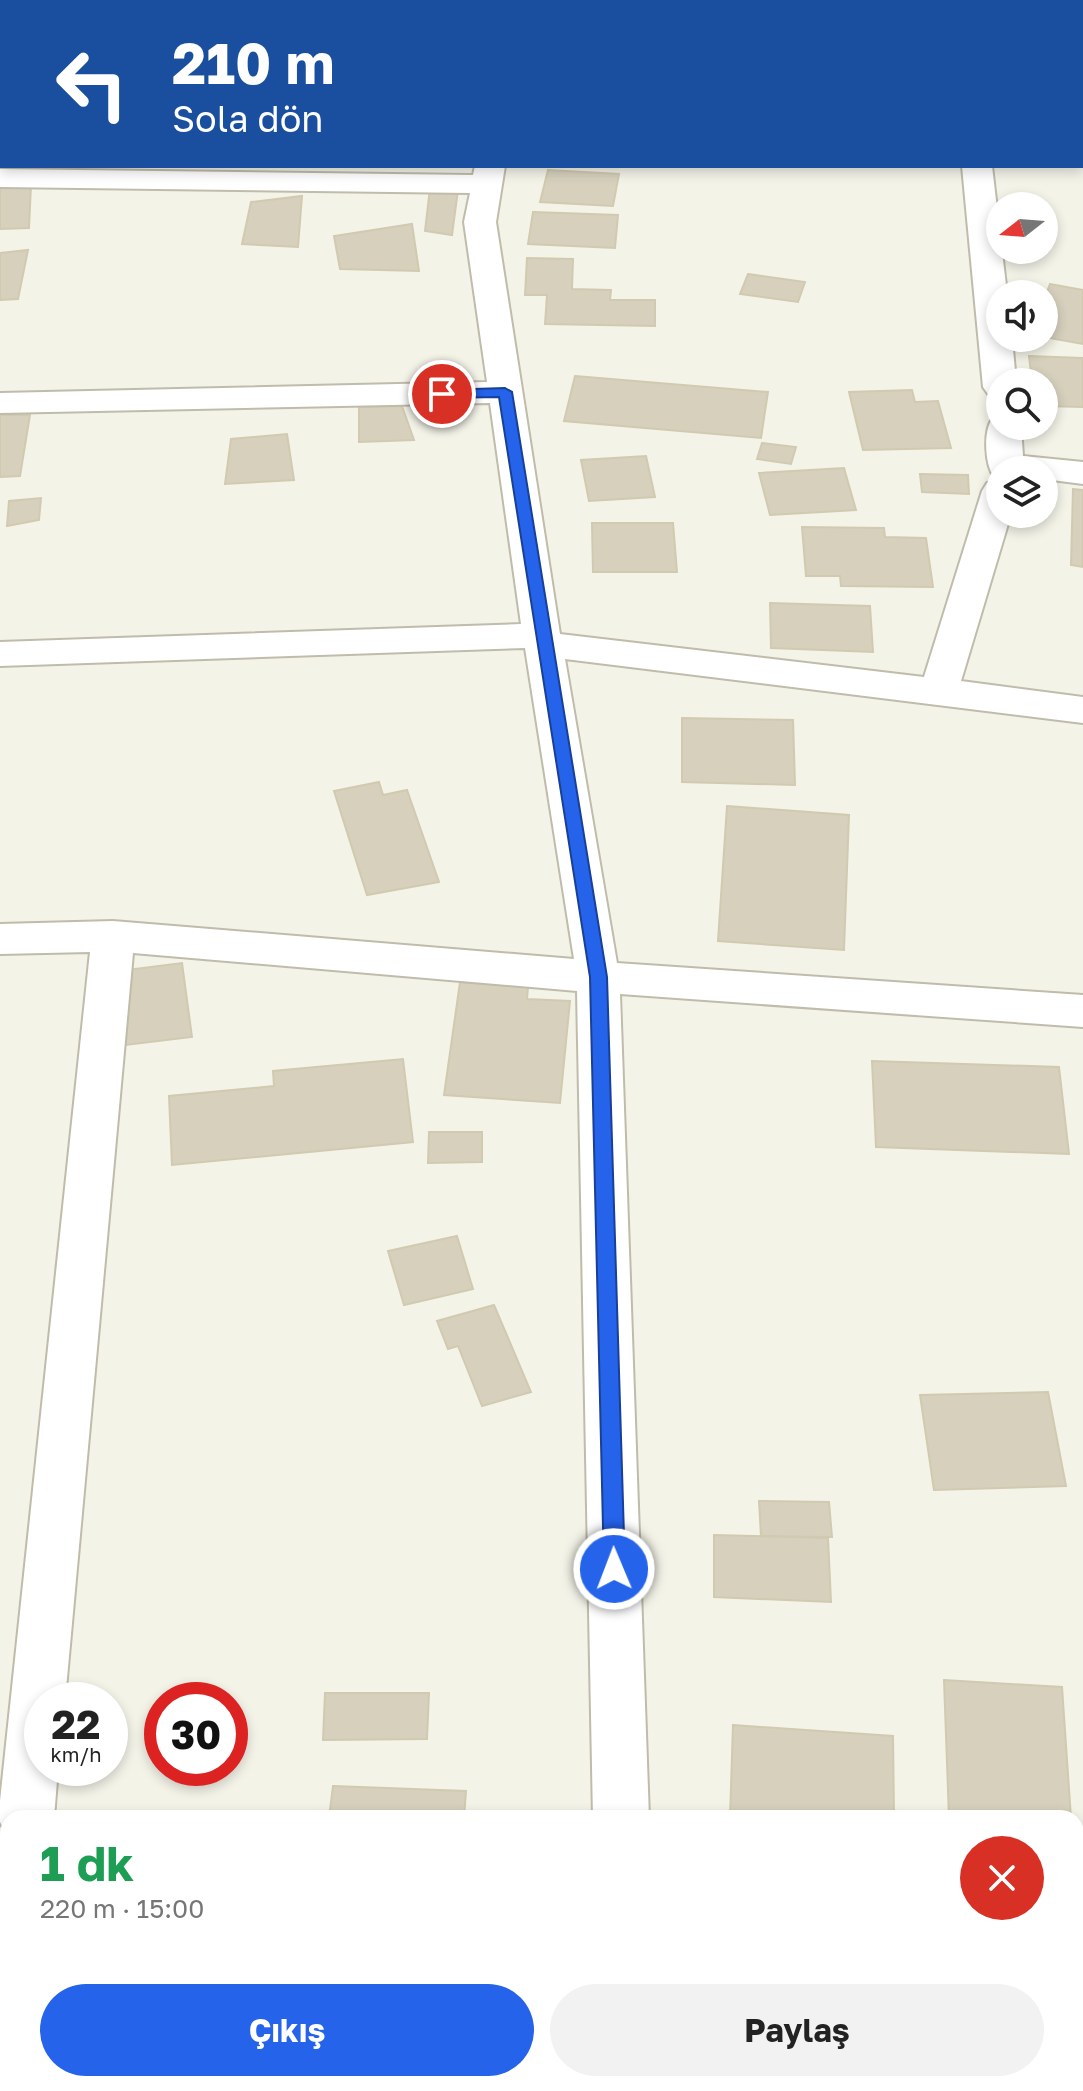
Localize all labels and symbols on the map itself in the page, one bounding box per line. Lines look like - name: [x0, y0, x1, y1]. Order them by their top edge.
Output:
- north arrow: [986, 192, 1058, 264]
- pin: [408, 360, 476, 428]
- position arrow: [572, 1527, 656, 1611]
- speed limit sign: 30: [144, 1682, 248, 1786]

